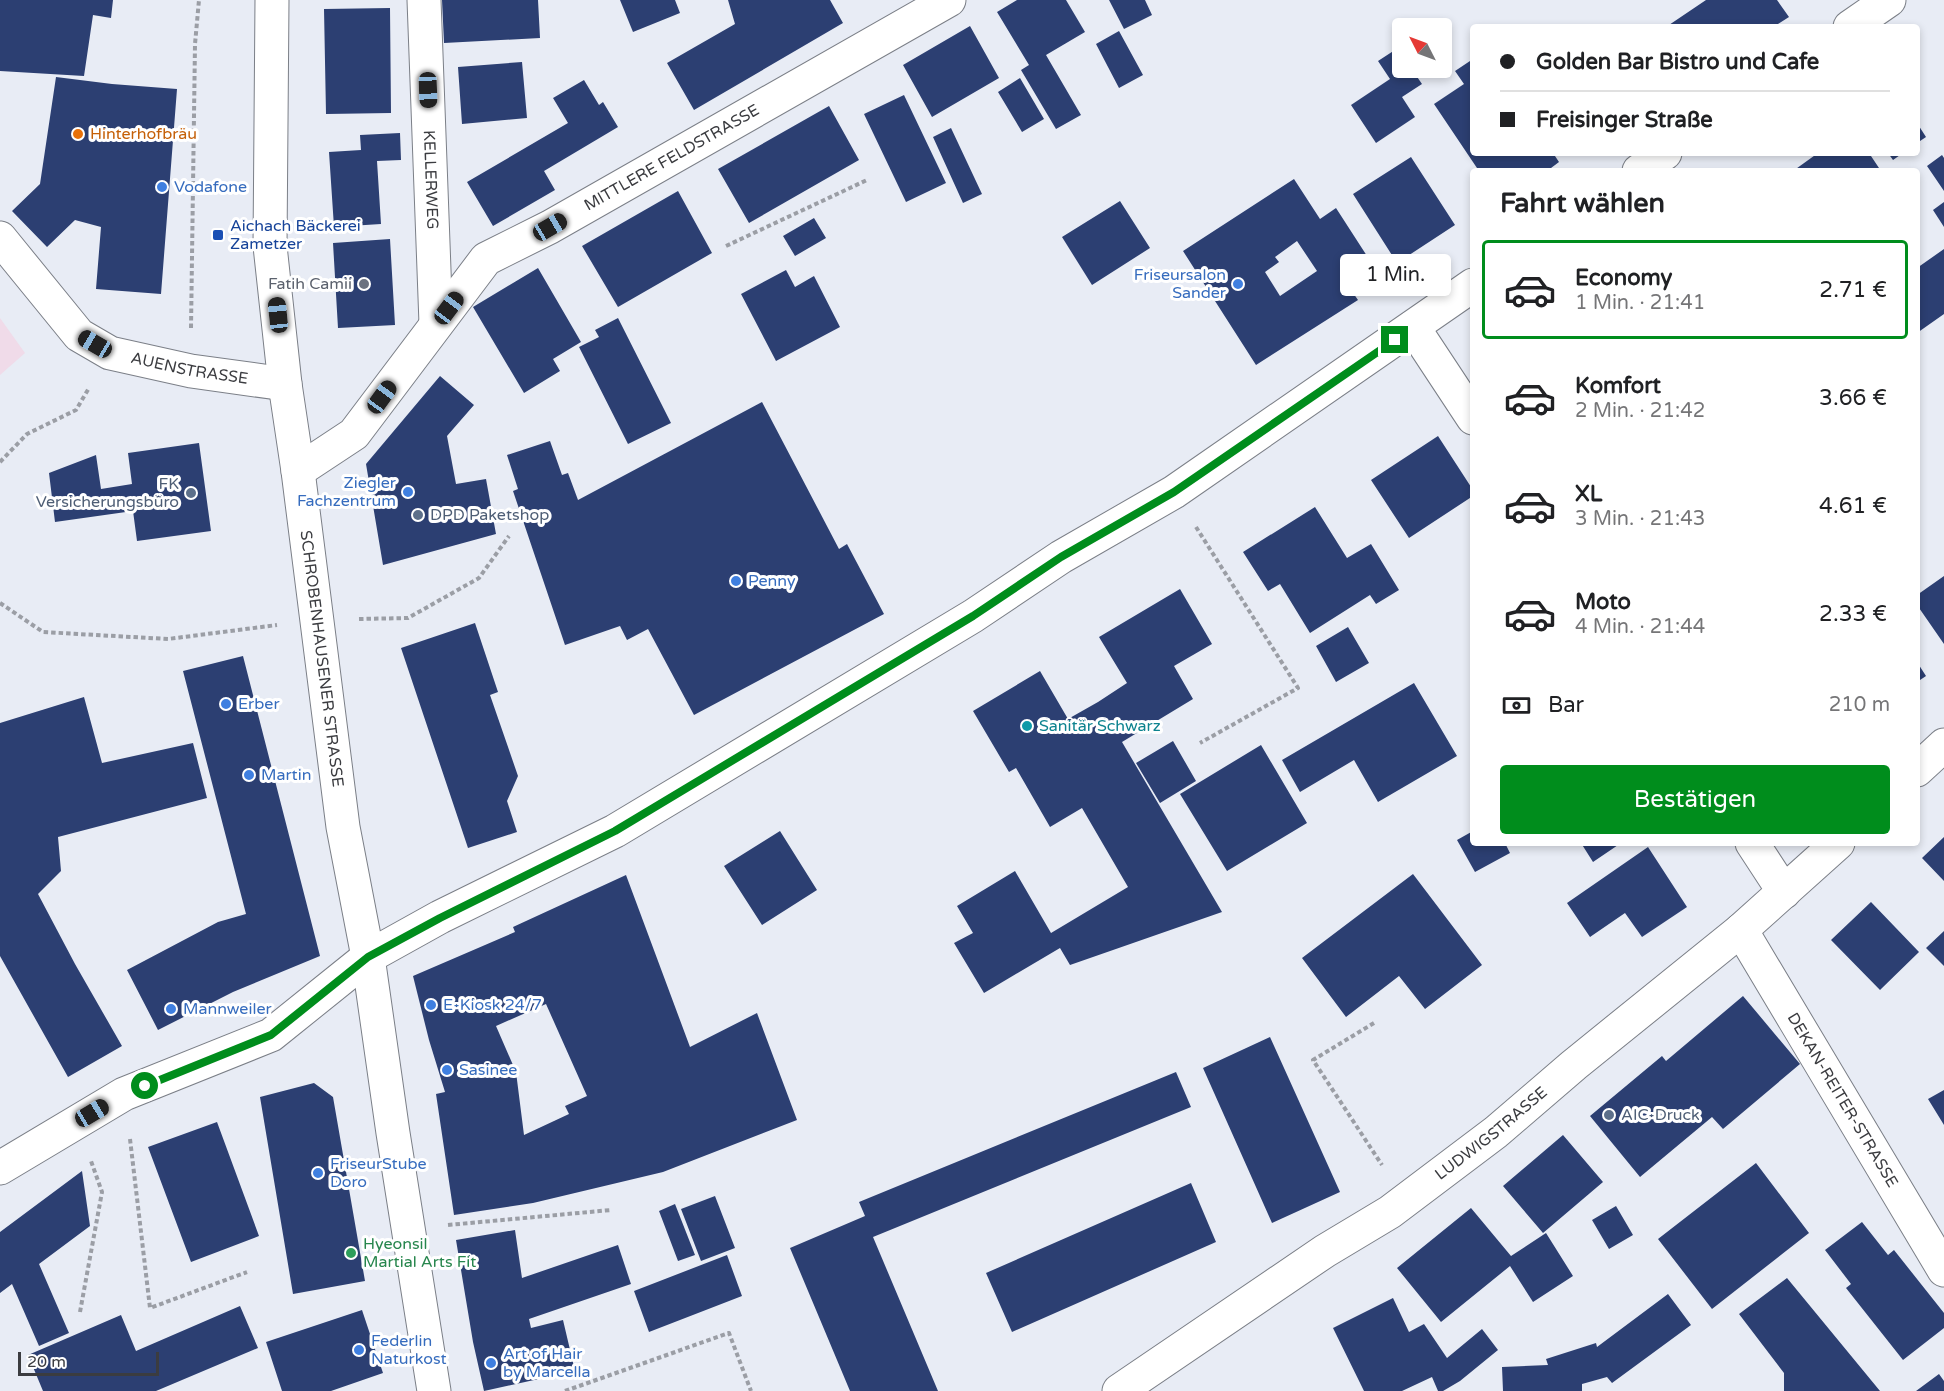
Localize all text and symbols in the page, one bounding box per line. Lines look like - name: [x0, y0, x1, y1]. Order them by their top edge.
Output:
- north arrow: [1392, 18, 1452, 78]
- map controls: [1392, 18, 1452, 78]
- text: Golden Bar Bistro und Cafe: [1536, 49, 1819, 75]
- car: [418, 72, 438, 108]
- street label: MITTLERE FELDSTRASSE: [581, 100, 763, 215]
- text: Freisinger Straße: [1536, 107, 1713, 133]
- place label: Hinterhofbräu: [90, 124, 197, 144]
- marker: Hinterhofbräu: [71, 127, 85, 141]
- street label: KELLERWEG: [419, 130, 442, 230]
- place label: Vodafone: [174, 177, 247, 197]
- marker: Vodafone: [155, 180, 169, 194]
- text: Fahrt wählen: [1500, 187, 1665, 220]
- car: [530, 210, 570, 244]
- place label: Aichach Bäckerei Zametzer: [230, 216, 361, 254]
- marker: Aichach Bäckerei Zametzer: [211, 228, 225, 242]
- callout: 1 Min.: [1340, 253, 1450, 295]
- text: 1 Min.: [1366, 263, 1425, 287]
- icon: car: [1503, 263, 1557, 317]
- place label: Friseursalon Sander: [1134, 265, 1227, 303]
- text: Economy: [1575, 265, 1672, 291]
- place label: Fatih Camii: [268, 274, 352, 294]
- marker: Fatih Camii: [357, 277, 371, 291]
- marker: Friseursalon Sander: [1231, 277, 1245, 291]
- text: 2.71 €: [1819, 277, 1887, 303]
- car: [431, 288, 467, 328]
- text: 1 Min. · 21:41: [1575, 291, 1705, 315]
- car: [267, 296, 289, 334]
- route end: [1381, 326, 1408, 353]
- car: [75, 327, 115, 361]
- street label: AUENSTRASSE: [129, 348, 249, 389]
- icon: car: [1503, 371, 1557, 425]
- text: Komfort: [1575, 373, 1661, 399]
- car: [364, 377, 400, 417]
- text: 3.66 €: [1819, 385, 1887, 411]
- text: 2 Min. · 21:42: [1575, 399, 1705, 423]
- place label: Ziegler Fachzentrum: [297, 473, 397, 511]
- place label: FK Versicherungsbüro: [36, 474, 179, 512]
- icon: car: [1503, 479, 1557, 533]
- text: XL: [1575, 481, 1602, 507]
- marker: Ziegler Fachzentrum: [401, 485, 415, 499]
- marker: FK Versicherungsbüro: [184, 486, 198, 500]
- text: 4.61 €: [1819, 493, 1887, 519]
- place label: DPD Paketshop: [430, 505, 549, 525]
- text: 3 Min. · 21:43: [1575, 507, 1705, 531]
- marker: DPD Paketshop: [411, 508, 425, 522]
- street label: SCHROBENHAUSENER STRASSE: [296, 529, 348, 788]
- place label: Penny: [748, 571, 796, 591]
- marker: Penny: [729, 574, 743, 588]
- icon: car: [1503, 587, 1557, 641]
- text: Moto: [1575, 589, 1631, 615]
- text: 2.33 €: [1819, 601, 1887, 627]
- text: 4 Min. · 21:44: [1575, 615, 1705, 639]
- icon: cash: [1500, 689, 1533, 722]
- text: Bar: [1548, 692, 1584, 718]
- text: 210 m: [1829, 693, 1890, 717]
- place label: Erber: [238, 694, 280, 714]
- marker: Erber: [219, 697, 233, 711]
- place label: Sanitär Schwarz: [1039, 716, 1161, 736]
- marker: Sanitär Schwarz: [1020, 719, 1034, 733]
- place label: Martin: [261, 765, 311, 785]
- button: Bestätigen: [1500, 765, 1890, 834]
- marker: Martin: [242, 768, 256, 782]
- place label: E-Kiosk 24/7: [443, 995, 542, 1015]
- marker: E-Kiosk 24/7: [424, 998, 438, 1012]
- place label: Mannweiler: [183, 999, 272, 1019]
- marker: Mannweiler: [164, 1002, 178, 1016]
- street label: DEKAN-REITER-STRASSE: [1783, 1009, 1902, 1191]
- place label: Sasinee: [459, 1060, 517, 1080]
- marker: Sasinee: [440, 1063, 454, 1077]
- route start: [131, 1072, 158, 1099]
- street label: LUDWIGSTRASSE: [1431, 1082, 1551, 1184]
- car: [72, 1096, 112, 1130]
- place label: AIC-Druck: [1621, 1105, 1700, 1125]
- marker: AIC-Druck: [1602, 1108, 1616, 1122]
- place label: FriseurStube Doro: [330, 1154, 427, 1192]
- marker: FriseurStube Doro: [311, 1166, 325, 1180]
- place label: Hyeonsil Martial Arts Fit: [363, 1234, 476, 1272]
- marker: Hyeonsil Martial Arts Fit: [344, 1246, 358, 1260]
- place label: Federlin Naturkost: [371, 1331, 447, 1369]
- marker: Federlin Naturkost: [352, 1343, 366, 1357]
- place label: Art of Hair by Marcella: [503, 1344, 591, 1382]
- scale bar: [18, 1349, 159, 1376]
- text: 20 m: [27, 1352, 66, 1372]
- marker: Art of Hair by Marcella: [484, 1356, 498, 1370]

